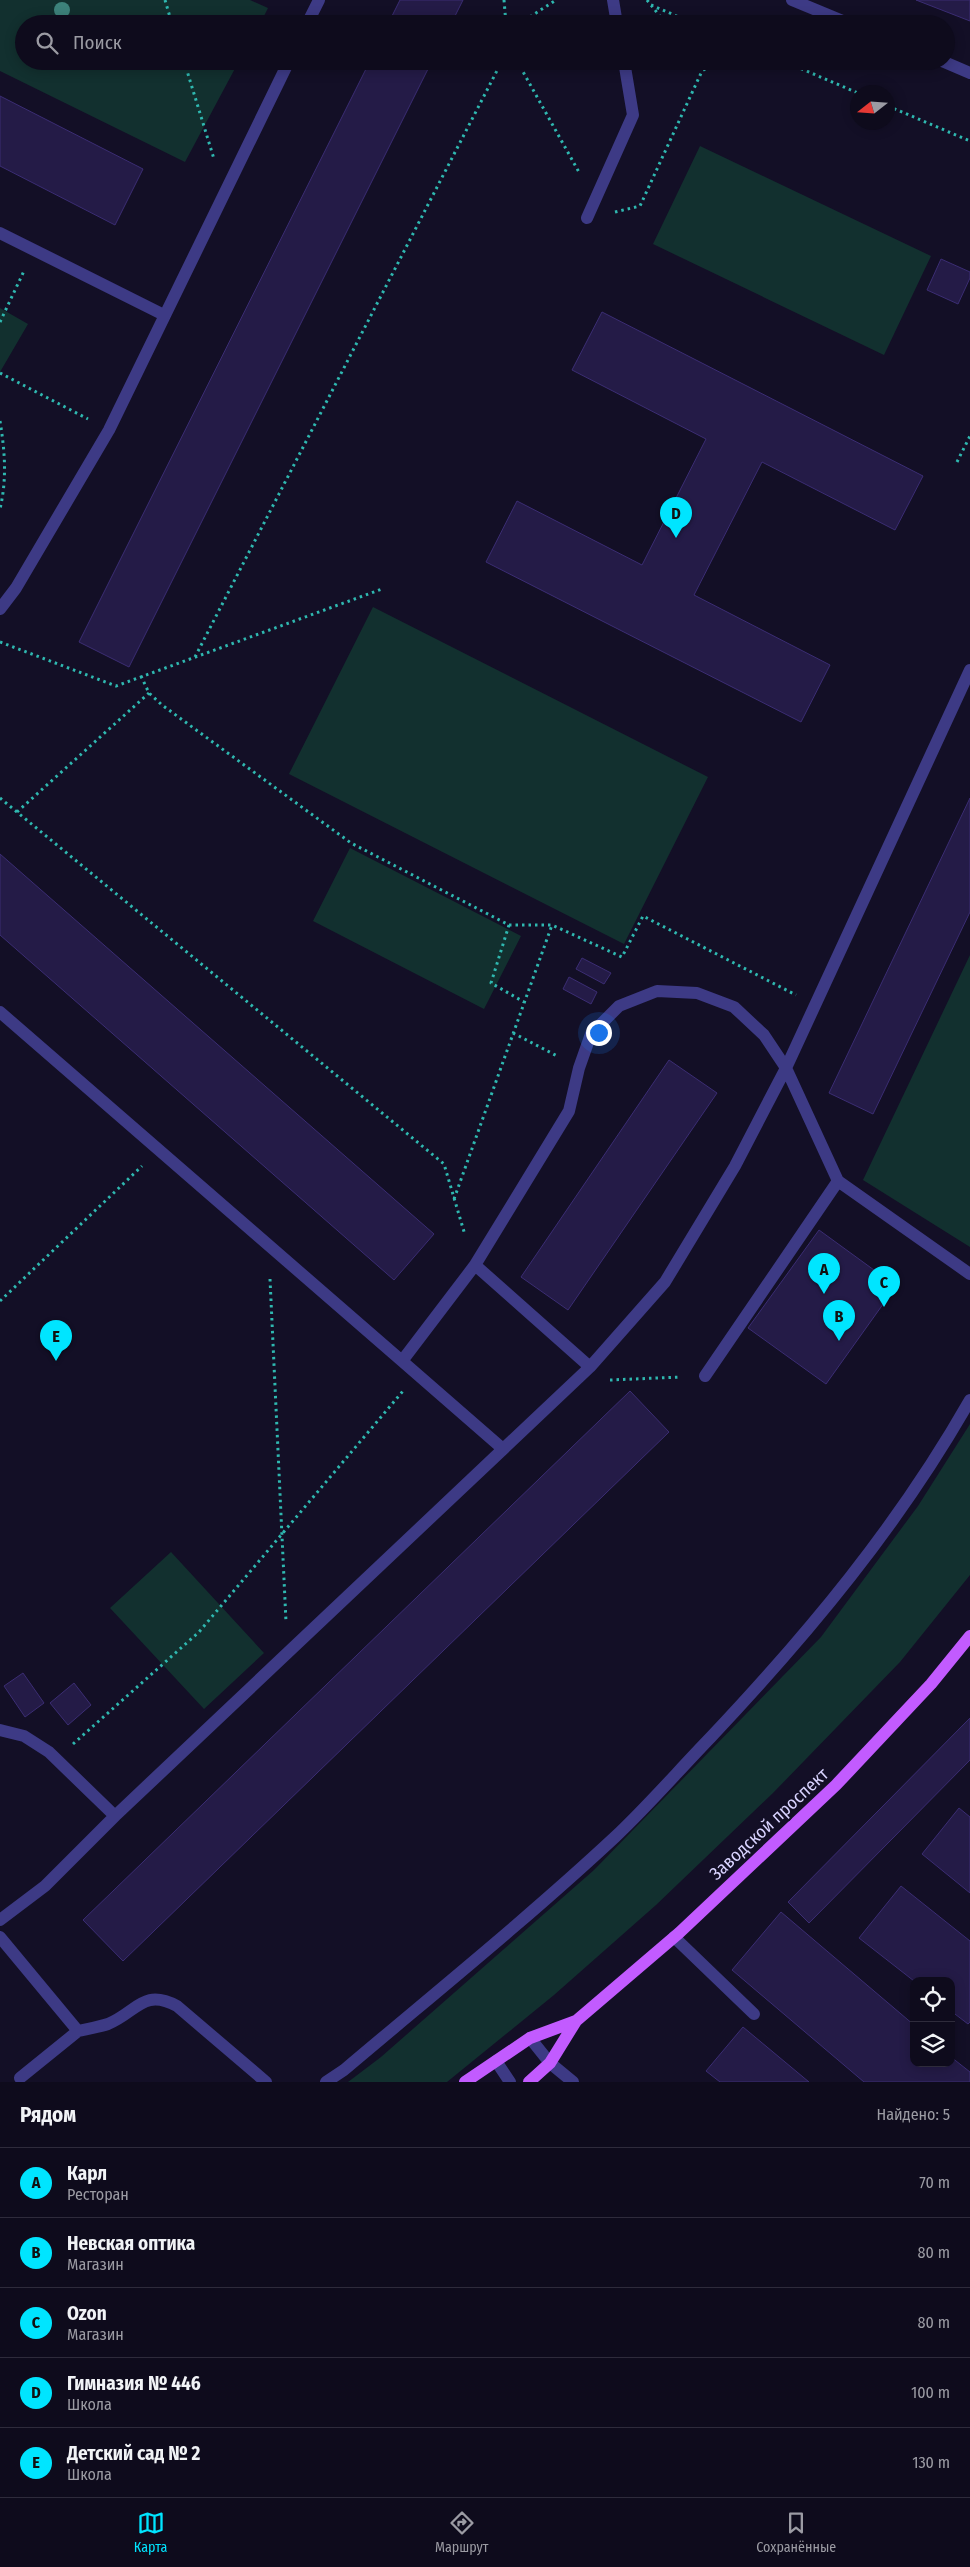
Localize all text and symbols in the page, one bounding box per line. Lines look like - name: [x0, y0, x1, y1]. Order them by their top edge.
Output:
- search box: [15, 15, 955, 70]
- icon: search: [33, 29, 61, 57]
- text: Поиск: [73, 31, 122, 54]
- north arrow: [850, 85, 895, 130]
- pin: D: [660, 497, 692, 538]
- your location: [586, 1020, 612, 1046]
- pin: A: [808, 1253, 840, 1294]
- pin: C: [868, 1266, 900, 1307]
- pin: B: [823, 1300, 855, 1341]
- pin: E: [40, 1320, 72, 1361]
- street label: Заводской проспект: [705, 1763, 834, 1885]
- map controls: [910, 1977, 955, 2067]
- button: locate: [910, 1977, 955, 2022]
- button: layers: [910, 2022, 955, 2067]
- text: Рядом: [20, 2102, 76, 2128]
- text: Найдено: 5: [876, 2105, 950, 2124]
- text: Карл: [67, 2162, 107, 2185]
- text: A: [32, 2173, 40, 2192]
- text: 70 m: [919, 2173, 950, 2192]
- text: Ресторан: [67, 2185, 129, 2204]
- text: Невская оптика: [67, 2232, 195, 2255]
- text: B: [32, 2243, 40, 2262]
- text: 80 m: [918, 2243, 950, 2262]
- text: Магазин: [67, 2255, 124, 2274]
- text: Ozon: [67, 2302, 107, 2325]
- text: C: [32, 2313, 40, 2332]
- text: 80 m: [918, 2313, 950, 2332]
- text: Магазин: [67, 2325, 124, 2344]
- text: Гимназия № 446: [67, 2372, 201, 2395]
- text: D: [31, 2383, 41, 2402]
- text: 100 m: [911, 2383, 950, 2402]
- text: Школа: [67, 2395, 112, 2414]
- text: Детский сад № 2: [67, 2442, 200, 2465]
- text: E: [32, 2453, 40, 2472]
- text: 130 m: [912, 2453, 950, 2472]
- text: Школа: [67, 2465, 112, 2484]
- tab: Карта: [134, 2509, 167, 2556]
- tab: Маршрут: [435, 2509, 489, 2556]
- tab: Сохранённые: [756, 2509, 836, 2556]

